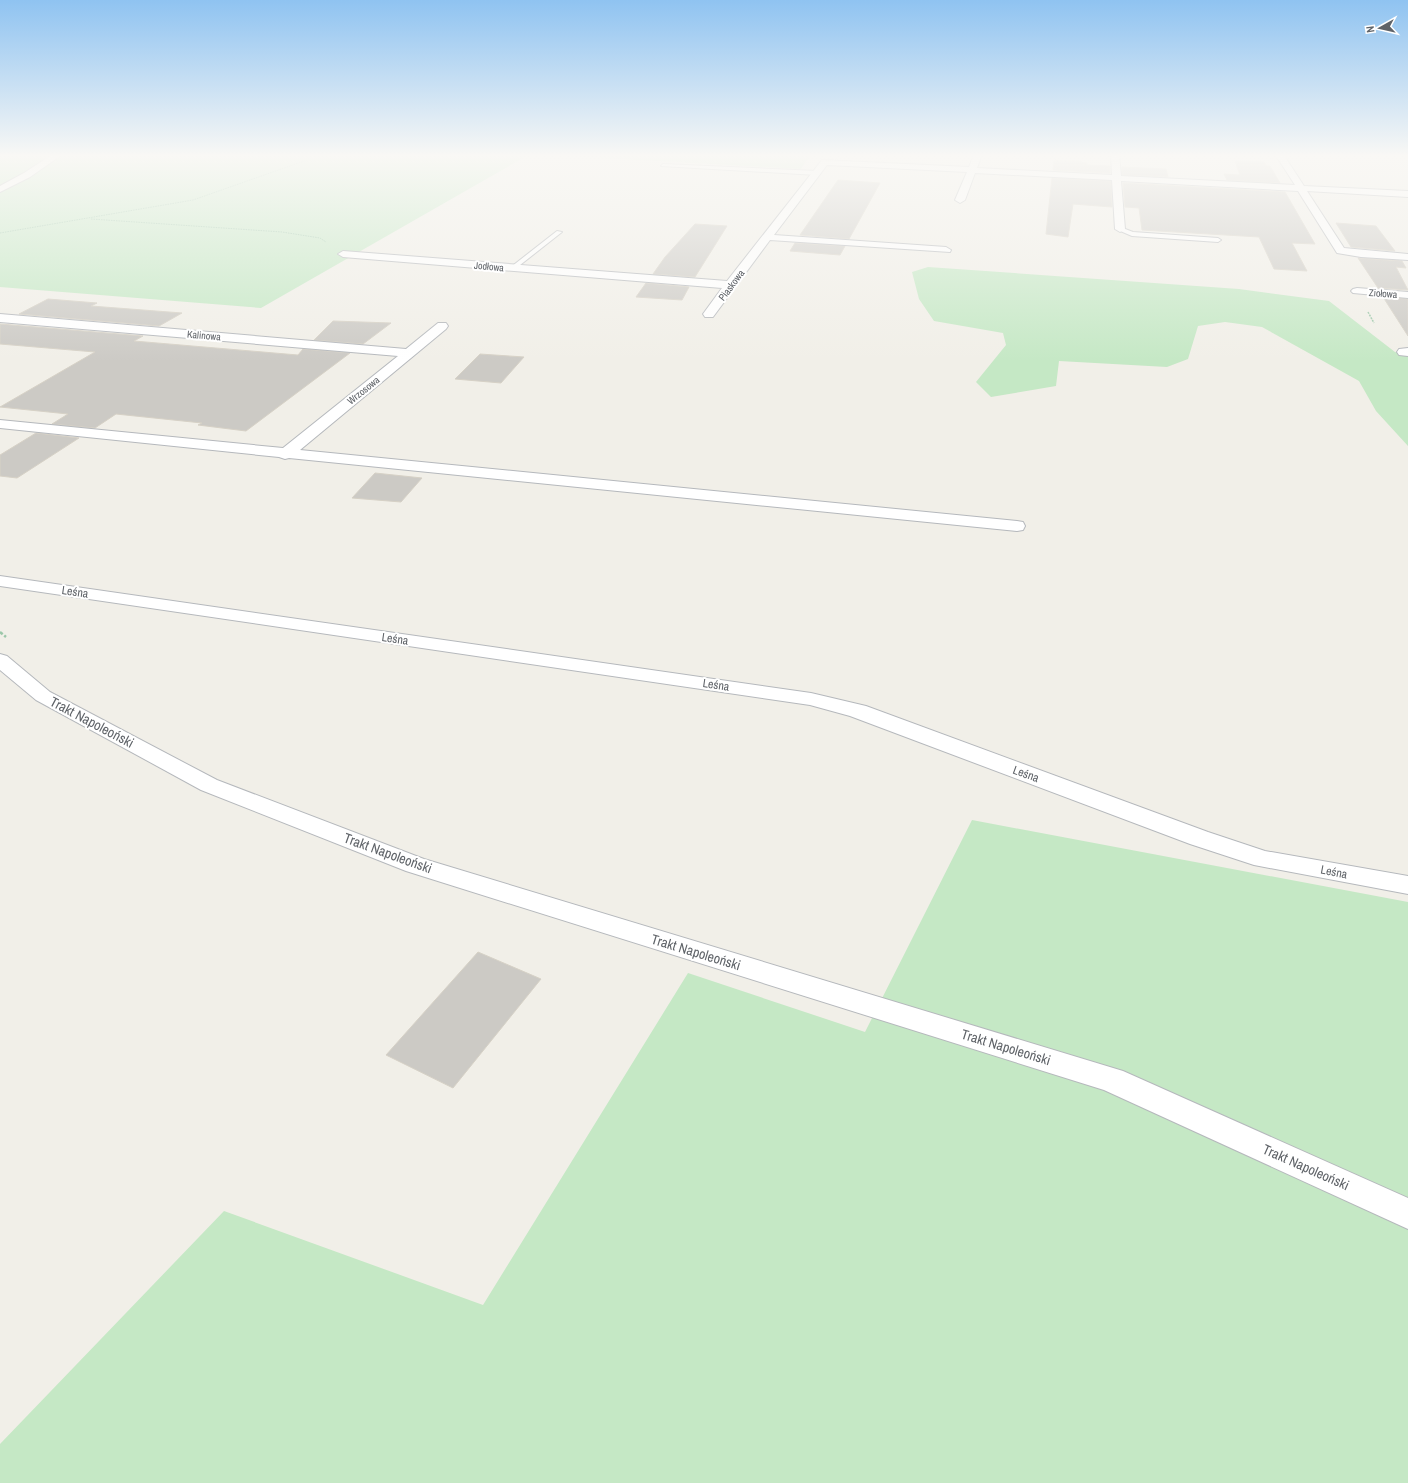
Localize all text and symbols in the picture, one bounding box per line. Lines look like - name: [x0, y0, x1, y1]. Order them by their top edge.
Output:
- north arrow: [1360, 8, 1400, 48]
- text: N: [1363, 25, 1377, 34]
- street label: Jodłowa: [473, 259, 505, 274]
- street label: Piaskowa: [716, 267, 748, 303]
- street label: Ziołowa: [1368, 286, 1398, 301]
- street label: Kalinowa: [187, 328, 222, 343]
- street label: Wrzosowa: [344, 373, 383, 407]
- street label: Leśna: [61, 582, 90, 602]
- street label: Leśna: [381, 629, 410, 649]
- street label: Leśna: [702, 675, 731, 695]
- street label: Trakt Napoleoński: [47, 692, 137, 752]
- street label: Leśna: [1011, 762, 1042, 786]
- street label: Trakt Napoleoński: [341, 829, 435, 877]
- street label: Leśna: [1319, 862, 1349, 883]
- street label: Trakt Napoleoński: [649, 930, 743, 974]
- street label: Trakt Napoleoński: [959, 1025, 1053, 1069]
- street label: Trakt Napoleoński: [1260, 1140, 1352, 1194]

